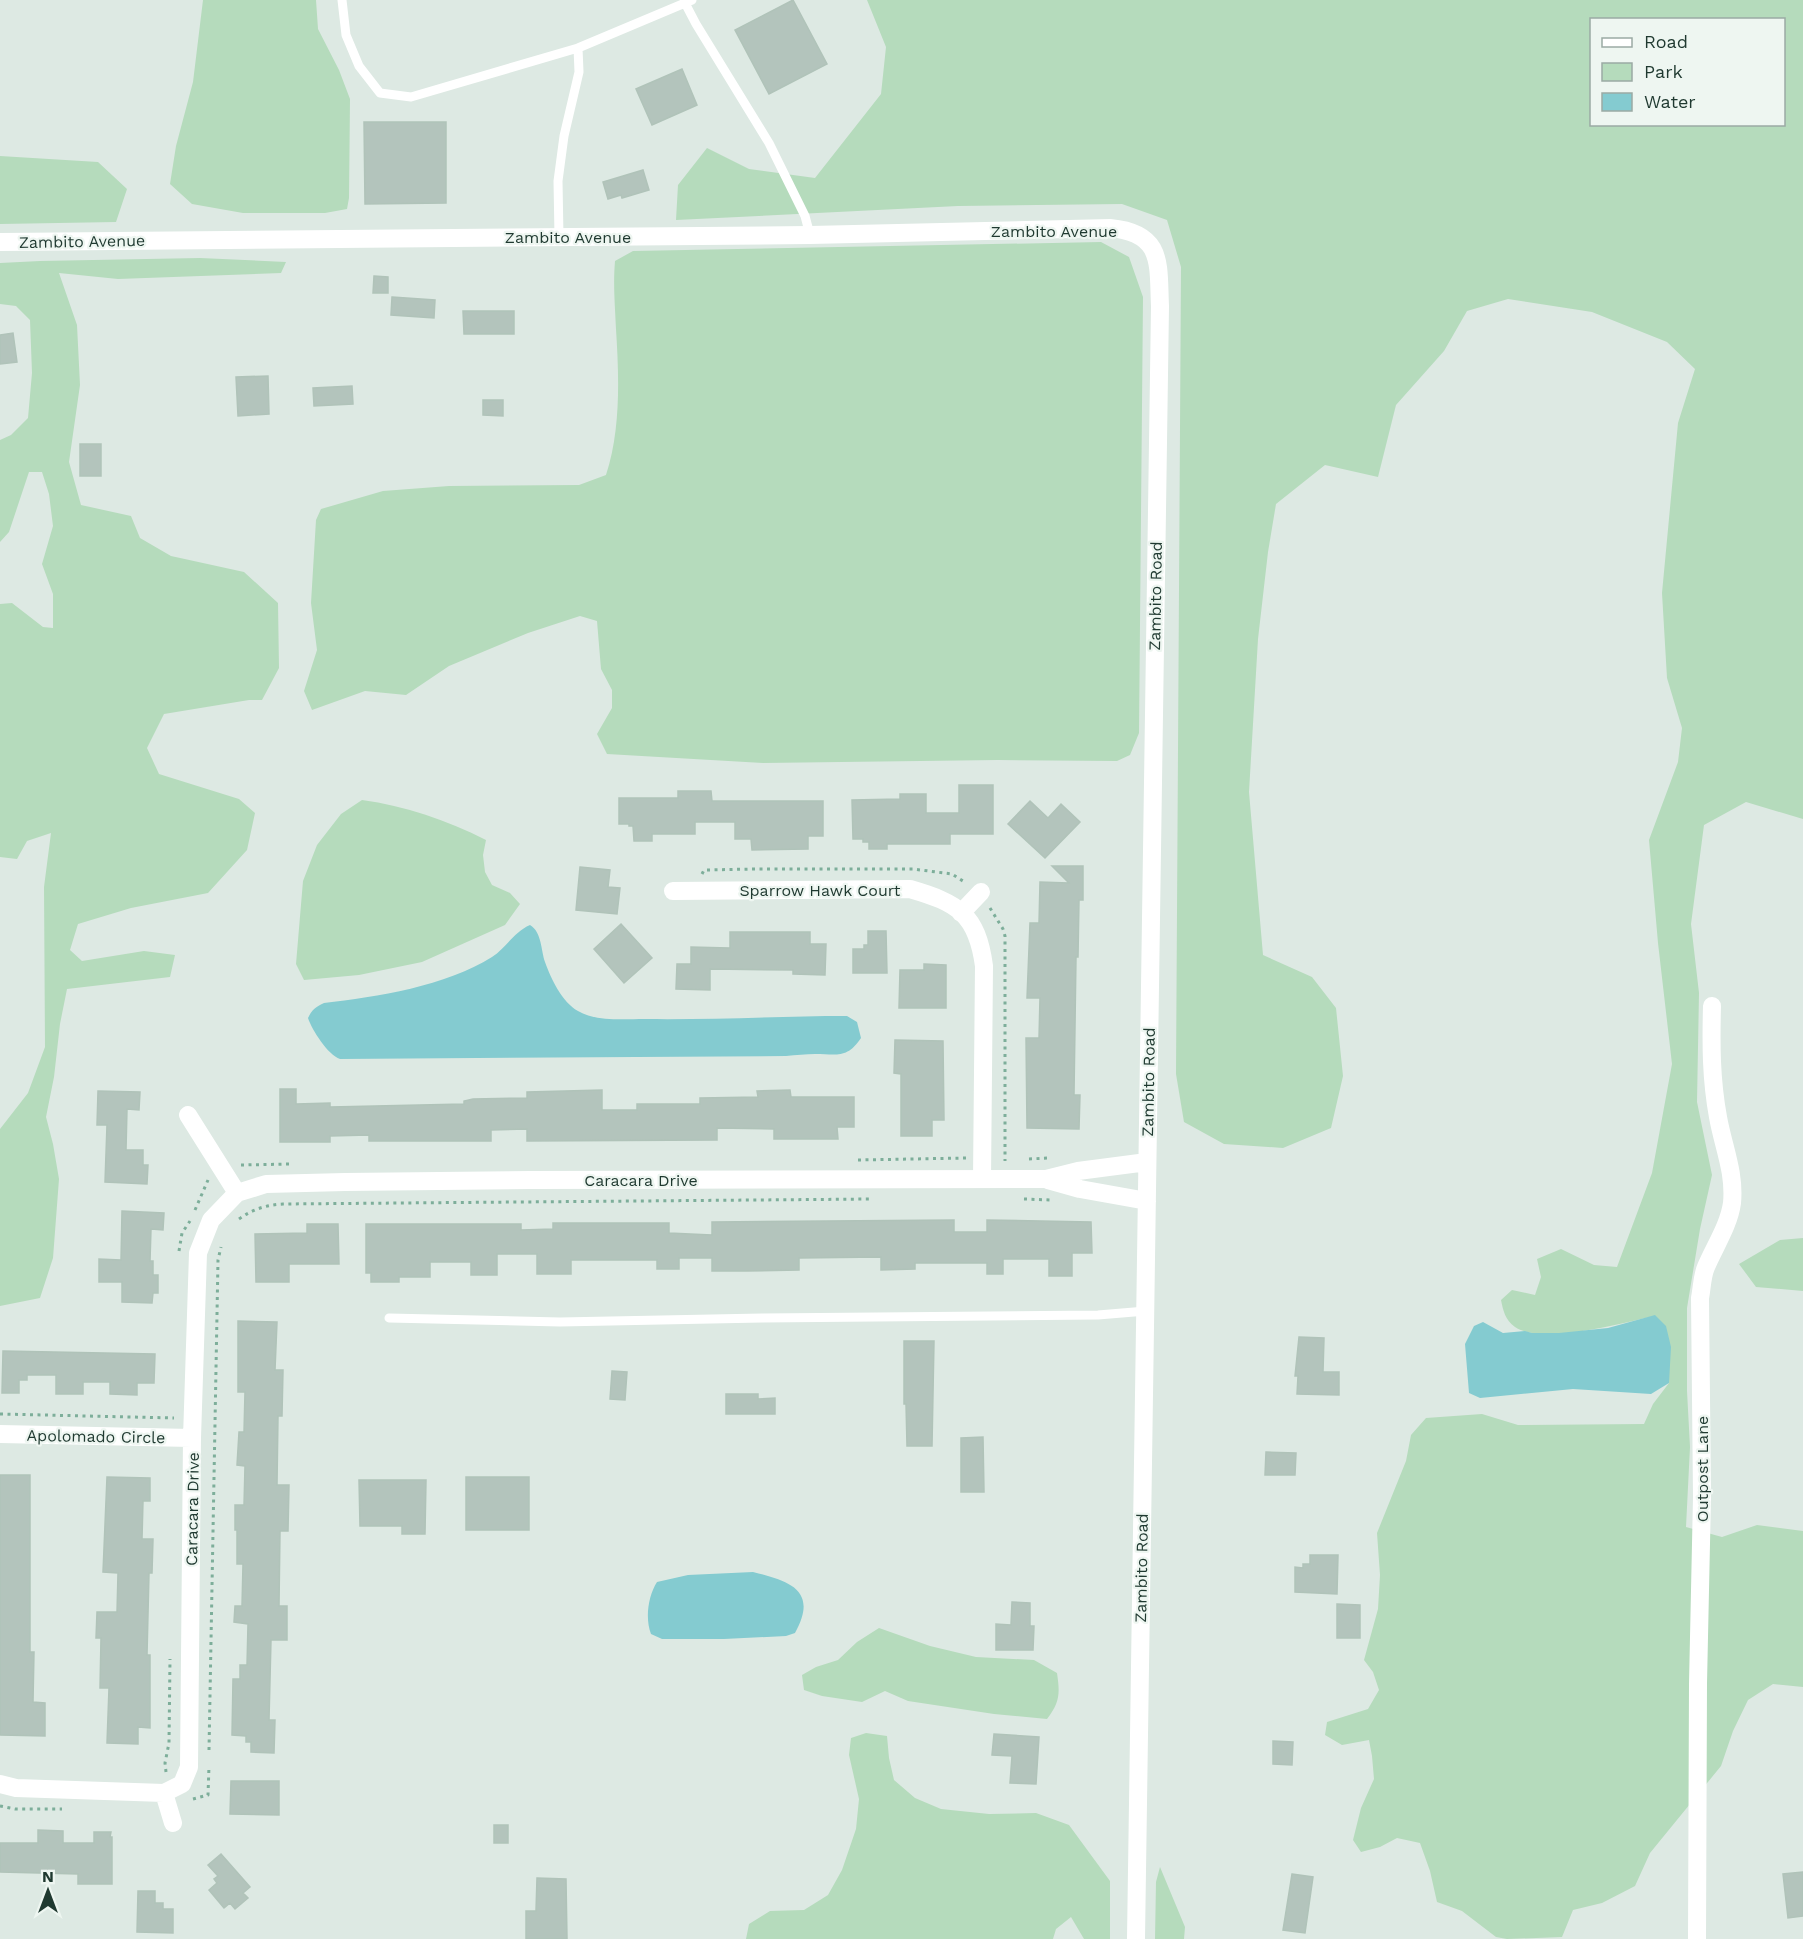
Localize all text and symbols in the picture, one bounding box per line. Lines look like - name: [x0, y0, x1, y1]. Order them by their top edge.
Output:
- legend: [1590, 18, 1785, 126]
- text: Road: [1644, 31, 1688, 52]
- text: Park: [1644, 61, 1683, 82]
- text: Water: [1644, 91, 1696, 112]
- street label: Zambito Avenue: [991, 222, 1117, 241]
- street label: Zambito Avenue: [505, 228, 631, 247]
- street label: Zambito Avenue: [19, 231, 145, 252]
- street label: Zambito Road: [1145, 541, 1166, 651]
- street label: Sparrow Hawk Court: [739, 881, 901, 900]
- street label: Zambito Road: [1138, 1027, 1159, 1137]
- street label: Caracara Drive: [584, 1171, 698, 1190]
- street label: Outpost Lane: [1693, 1416, 1712, 1522]
- street label: Apolomado Circle: [26, 1426, 165, 1447]
- street label: Caracara Drive: [182, 1452, 203, 1566]
- street label: Zambito Road: [1131, 1513, 1152, 1623]
- north arrow: [18, 1861, 78, 1921]
- text: N: [42, 1867, 54, 1886]

